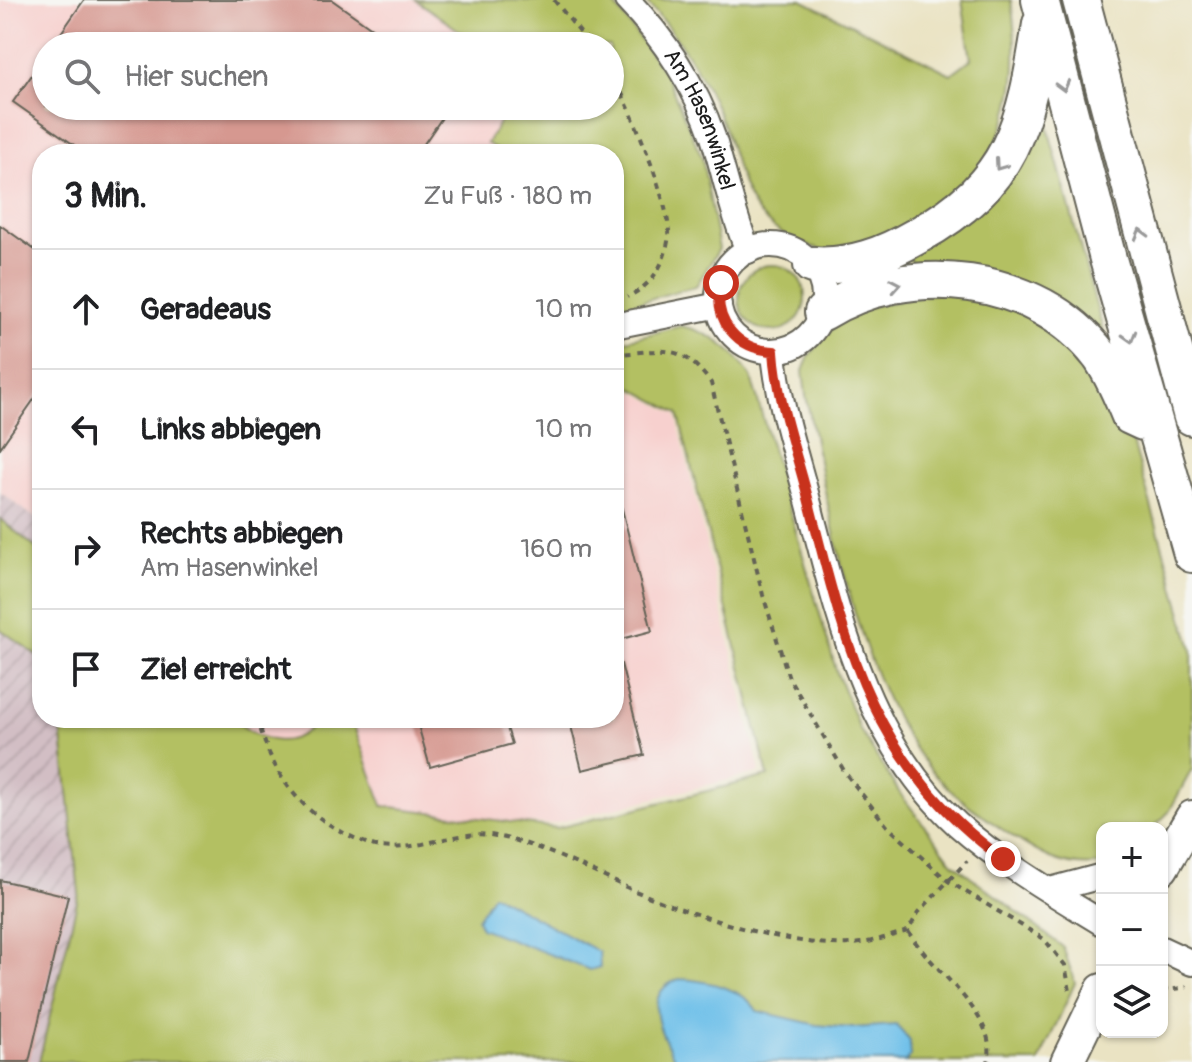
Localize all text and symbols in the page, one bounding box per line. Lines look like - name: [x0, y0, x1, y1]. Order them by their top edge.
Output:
- search box: [32, 32, 624, 120]
- street label: Am Hasenwinkel: [657, 43, 741, 193]
- icon: search: [60, 54, 104, 98]
- text: Hier suchen: [124, 58, 269, 95]
- one-way arrow: [1053, 79, 1070, 93]
- one-way arrow: [995, 157, 1010, 171]
- text: 3 Min.: [64, 175, 147, 218]
- text: Zu Fuß · 180 m: [423, 180, 592, 212]
- one-way arrow: [1134, 227, 1151, 241]
- route start: [703, 265, 739, 301]
- one-way arrow: [888, 278, 902, 295]
- icon: ahead: [64, 287, 108, 331]
- text: Geradeaus: [140, 291, 271, 328]
- text: 10 m: [535, 293, 592, 325]
- one-way arrow: [1120, 330, 1137, 344]
- icon: left: [64, 407, 108, 451]
- text: Links abbiegen: [140, 411, 321, 448]
- text: 10 m: [535, 413, 592, 445]
- text: Rechts abbiegen: [140, 515, 343, 552]
- icon: right: [64, 527, 108, 571]
- text: 160 m: [520, 533, 592, 565]
- text: Am Hasenwinkel: [140, 552, 319, 584]
- icon: arrive: [64, 647, 108, 691]
- text: Ziel erreicht: [140, 651, 291, 688]
- map controls: [1096, 822, 1168, 1038]
- button: +: [1096, 822, 1168, 894]
- route end: [985, 841, 1021, 877]
- button: −: [1096, 894, 1168, 966]
- button: layers: [1096, 966, 1168, 1038]

